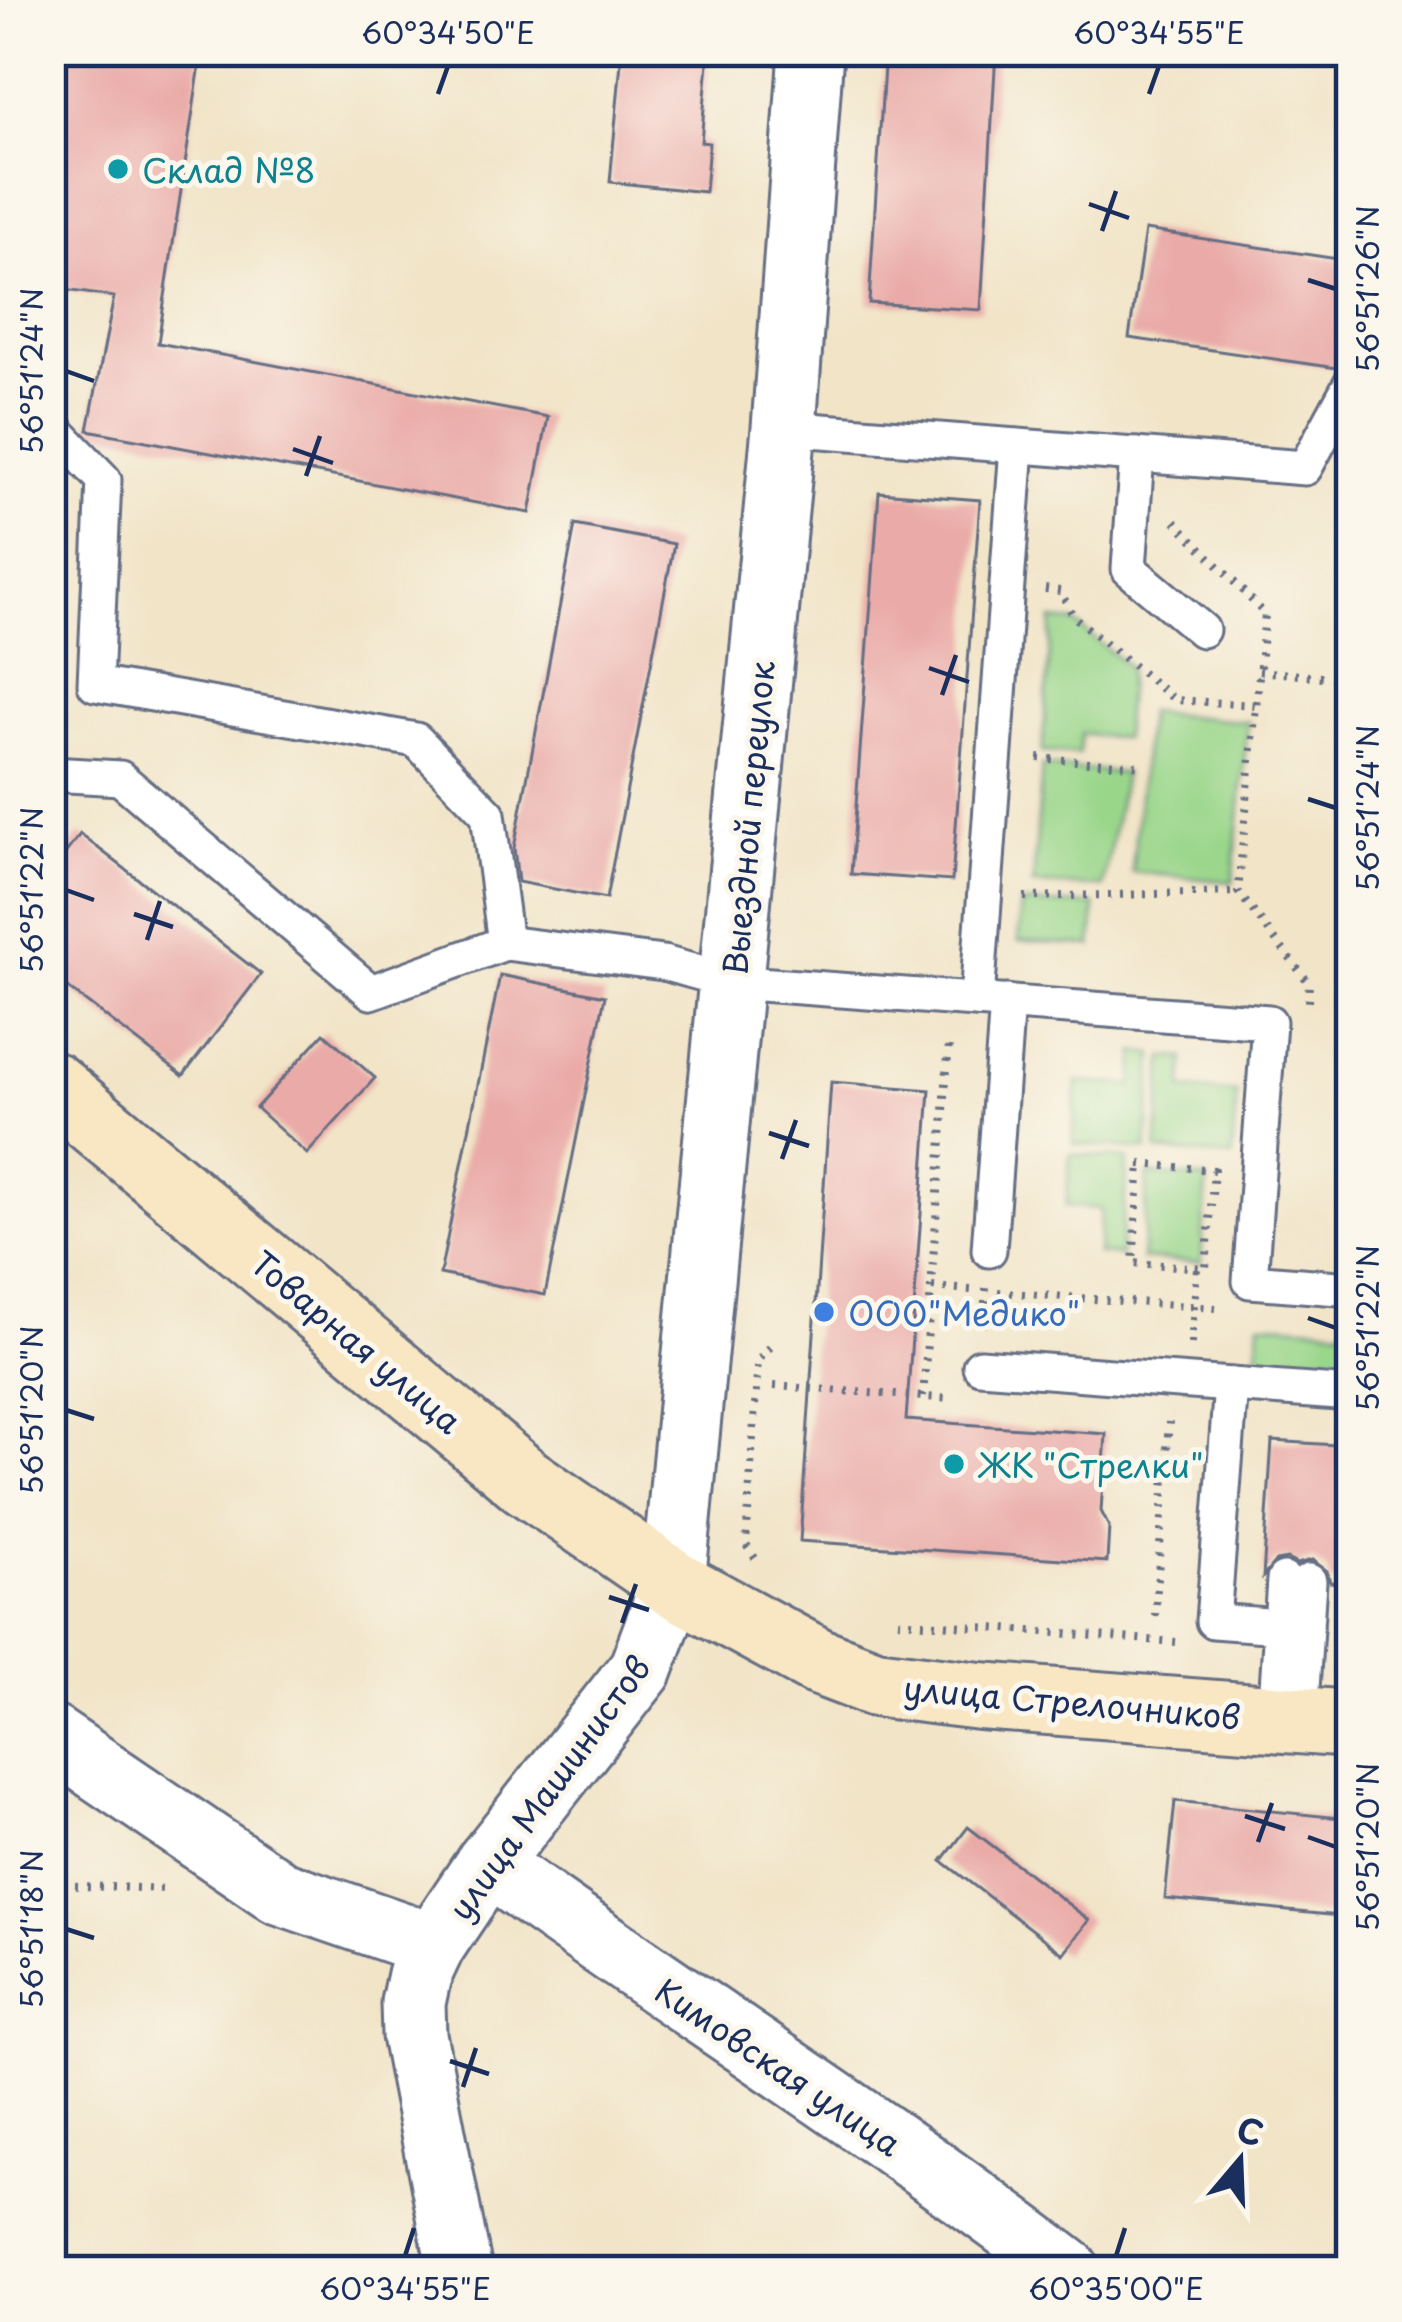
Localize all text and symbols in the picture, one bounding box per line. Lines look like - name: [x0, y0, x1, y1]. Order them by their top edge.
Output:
- text: 60°34'50"E: [361, 9, 535, 54]
- text: 60°34'55"E: [1073, 9, 1245, 54]
- place label: Склад №8: [142, 144, 315, 194]
- marker: Склад №8: [105, 156, 131, 182]
- text: 56°51'26"N: [1344, 205, 1389, 373]
- text: 56°51'24"N: [8, 288, 53, 454]
- street label: Выездной переулок: [708, 658, 786, 977]
- text: 56°51'24"N: [1344, 725, 1389, 891]
- text: 56°51'22"N: [8, 807, 53, 973]
- street label: Товарная улица: [241, 1238, 474, 1445]
- text: 56°51'22"N: [1344, 1245, 1389, 1411]
- place label: ООО"Медико": [848, 1287, 1080, 1337]
- marker: ООО"Медико": [811, 1299, 837, 1325]
- text: 56°51'20"N: [8, 1325, 53, 1495]
- place label: ЖК "Стрелки": [977, 1439, 1204, 1489]
- marker: ЖК "Стрелки": [941, 1451, 967, 1477]
- street label: улица Машинистов: [435, 1644, 661, 1930]
- street label: улица Стрелочников: [902, 1661, 1242, 1741]
- text: 56°51'20"N: [1344, 1762, 1389, 1932]
- text: 56°51'18"N: [8, 1849, 53, 2009]
- street label: Кимовская улица: [646, 1965, 912, 2167]
- north arrow: [1180, 2100, 1300, 2220]
- text: С: [1231, 2102, 1270, 2157]
- text: 60°34'55"E: [319, 2265, 491, 2310]
- text: 60°35'00"E: [1028, 2265, 1204, 2310]

